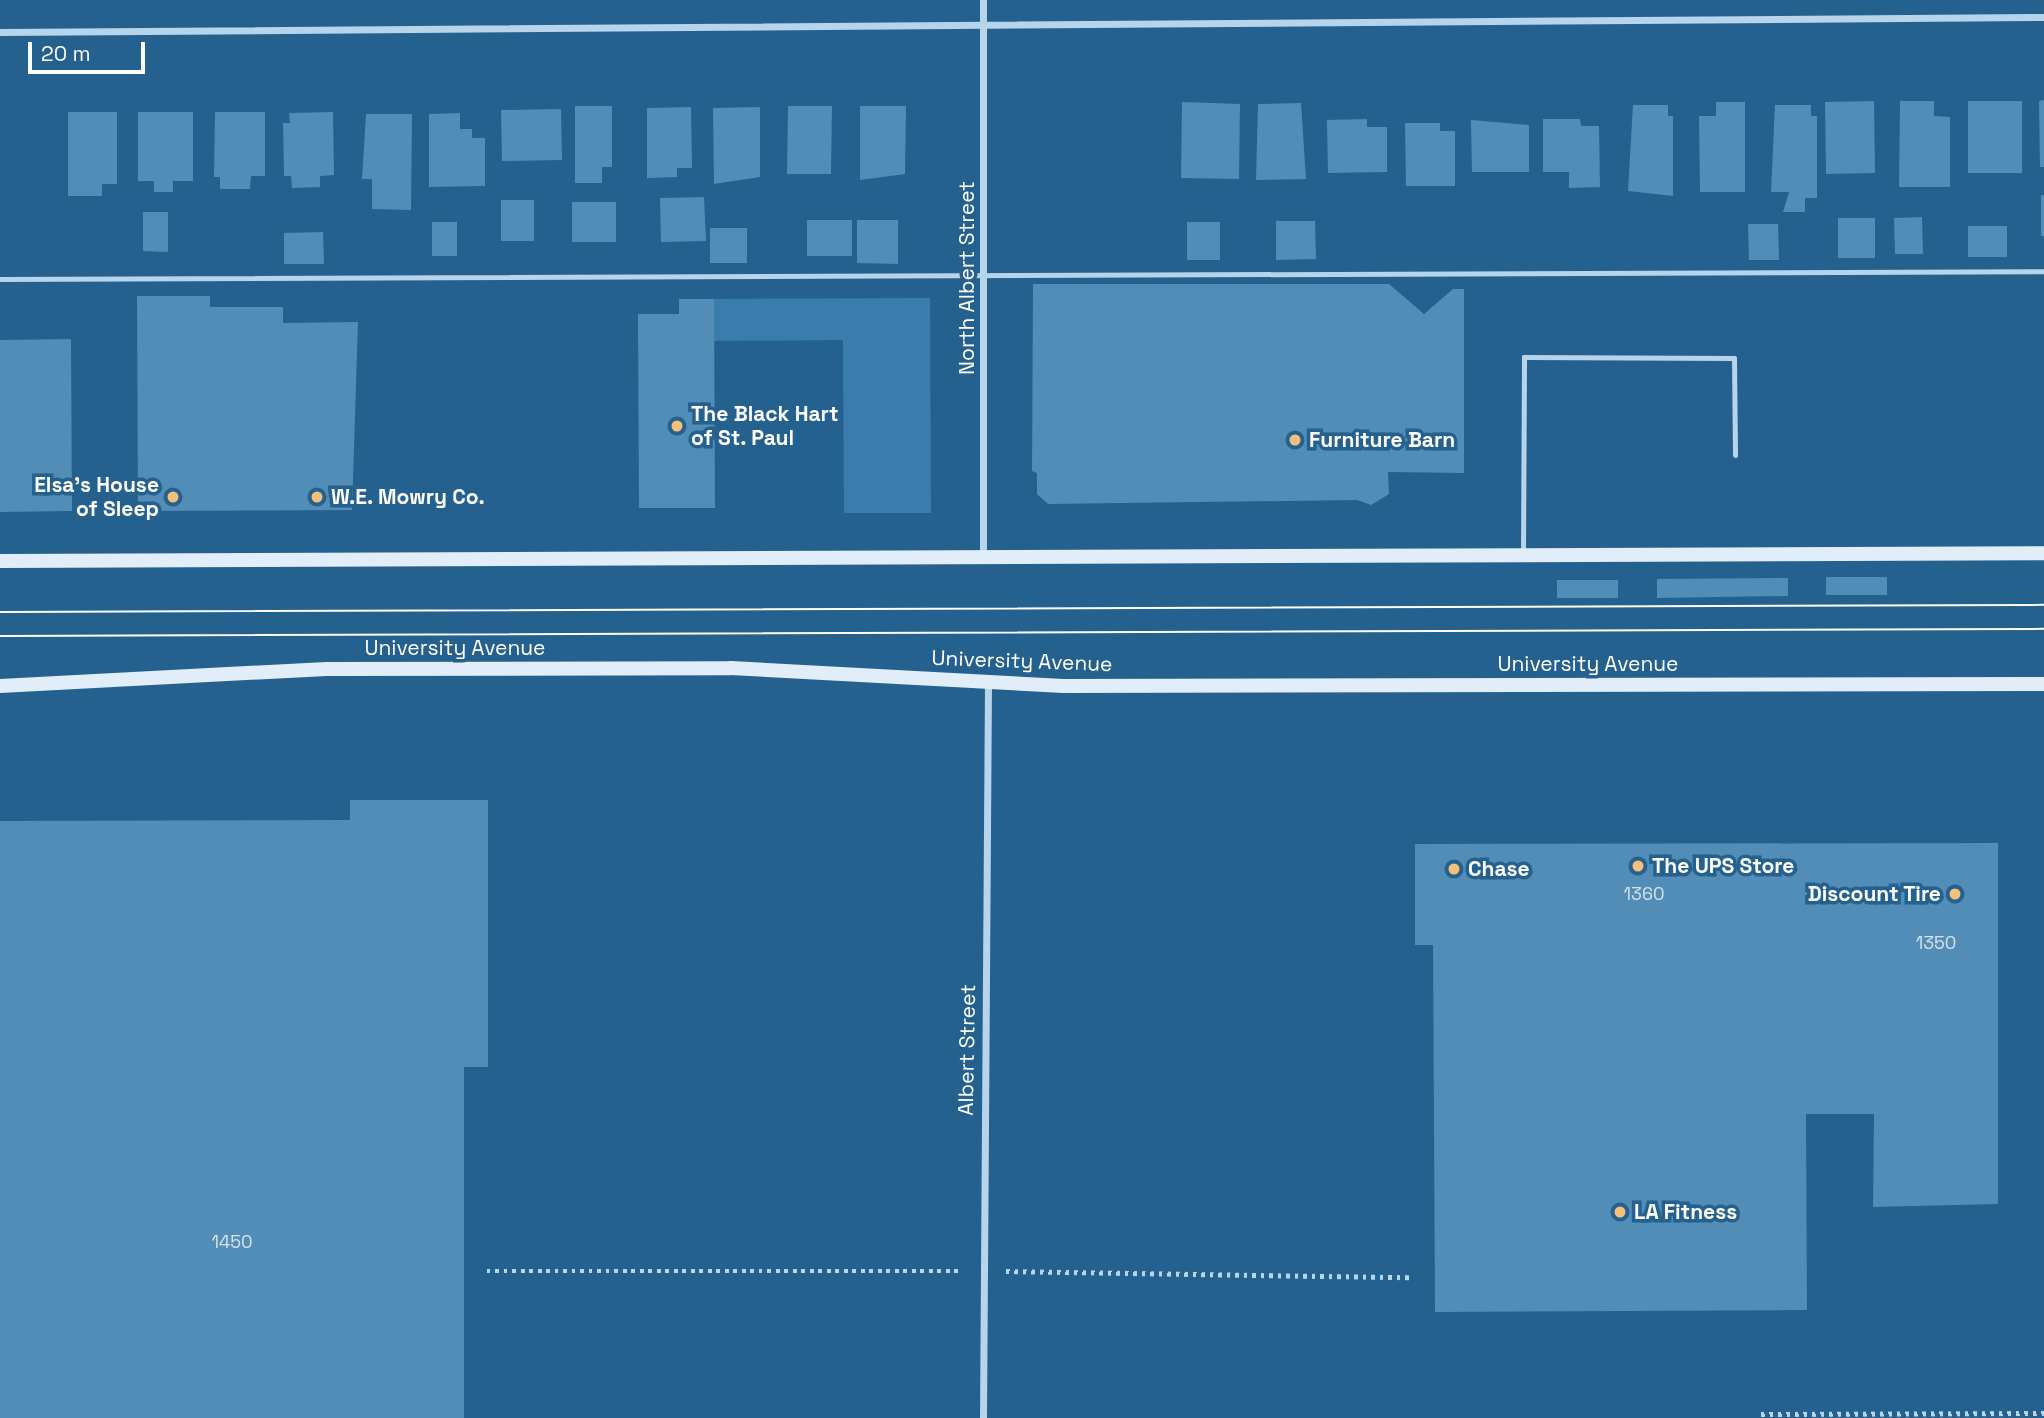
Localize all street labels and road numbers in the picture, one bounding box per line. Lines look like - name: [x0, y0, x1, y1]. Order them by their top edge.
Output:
- street label: North Albert Street: [954, 181, 980, 375]
- street label: University Avenue: [364, 635, 546, 661]
- street label: University Avenue: [931, 645, 1113, 677]
- street label: University Avenue: [1497, 651, 1679, 677]
- street label: Albert Street: [953, 984, 981, 1116]

